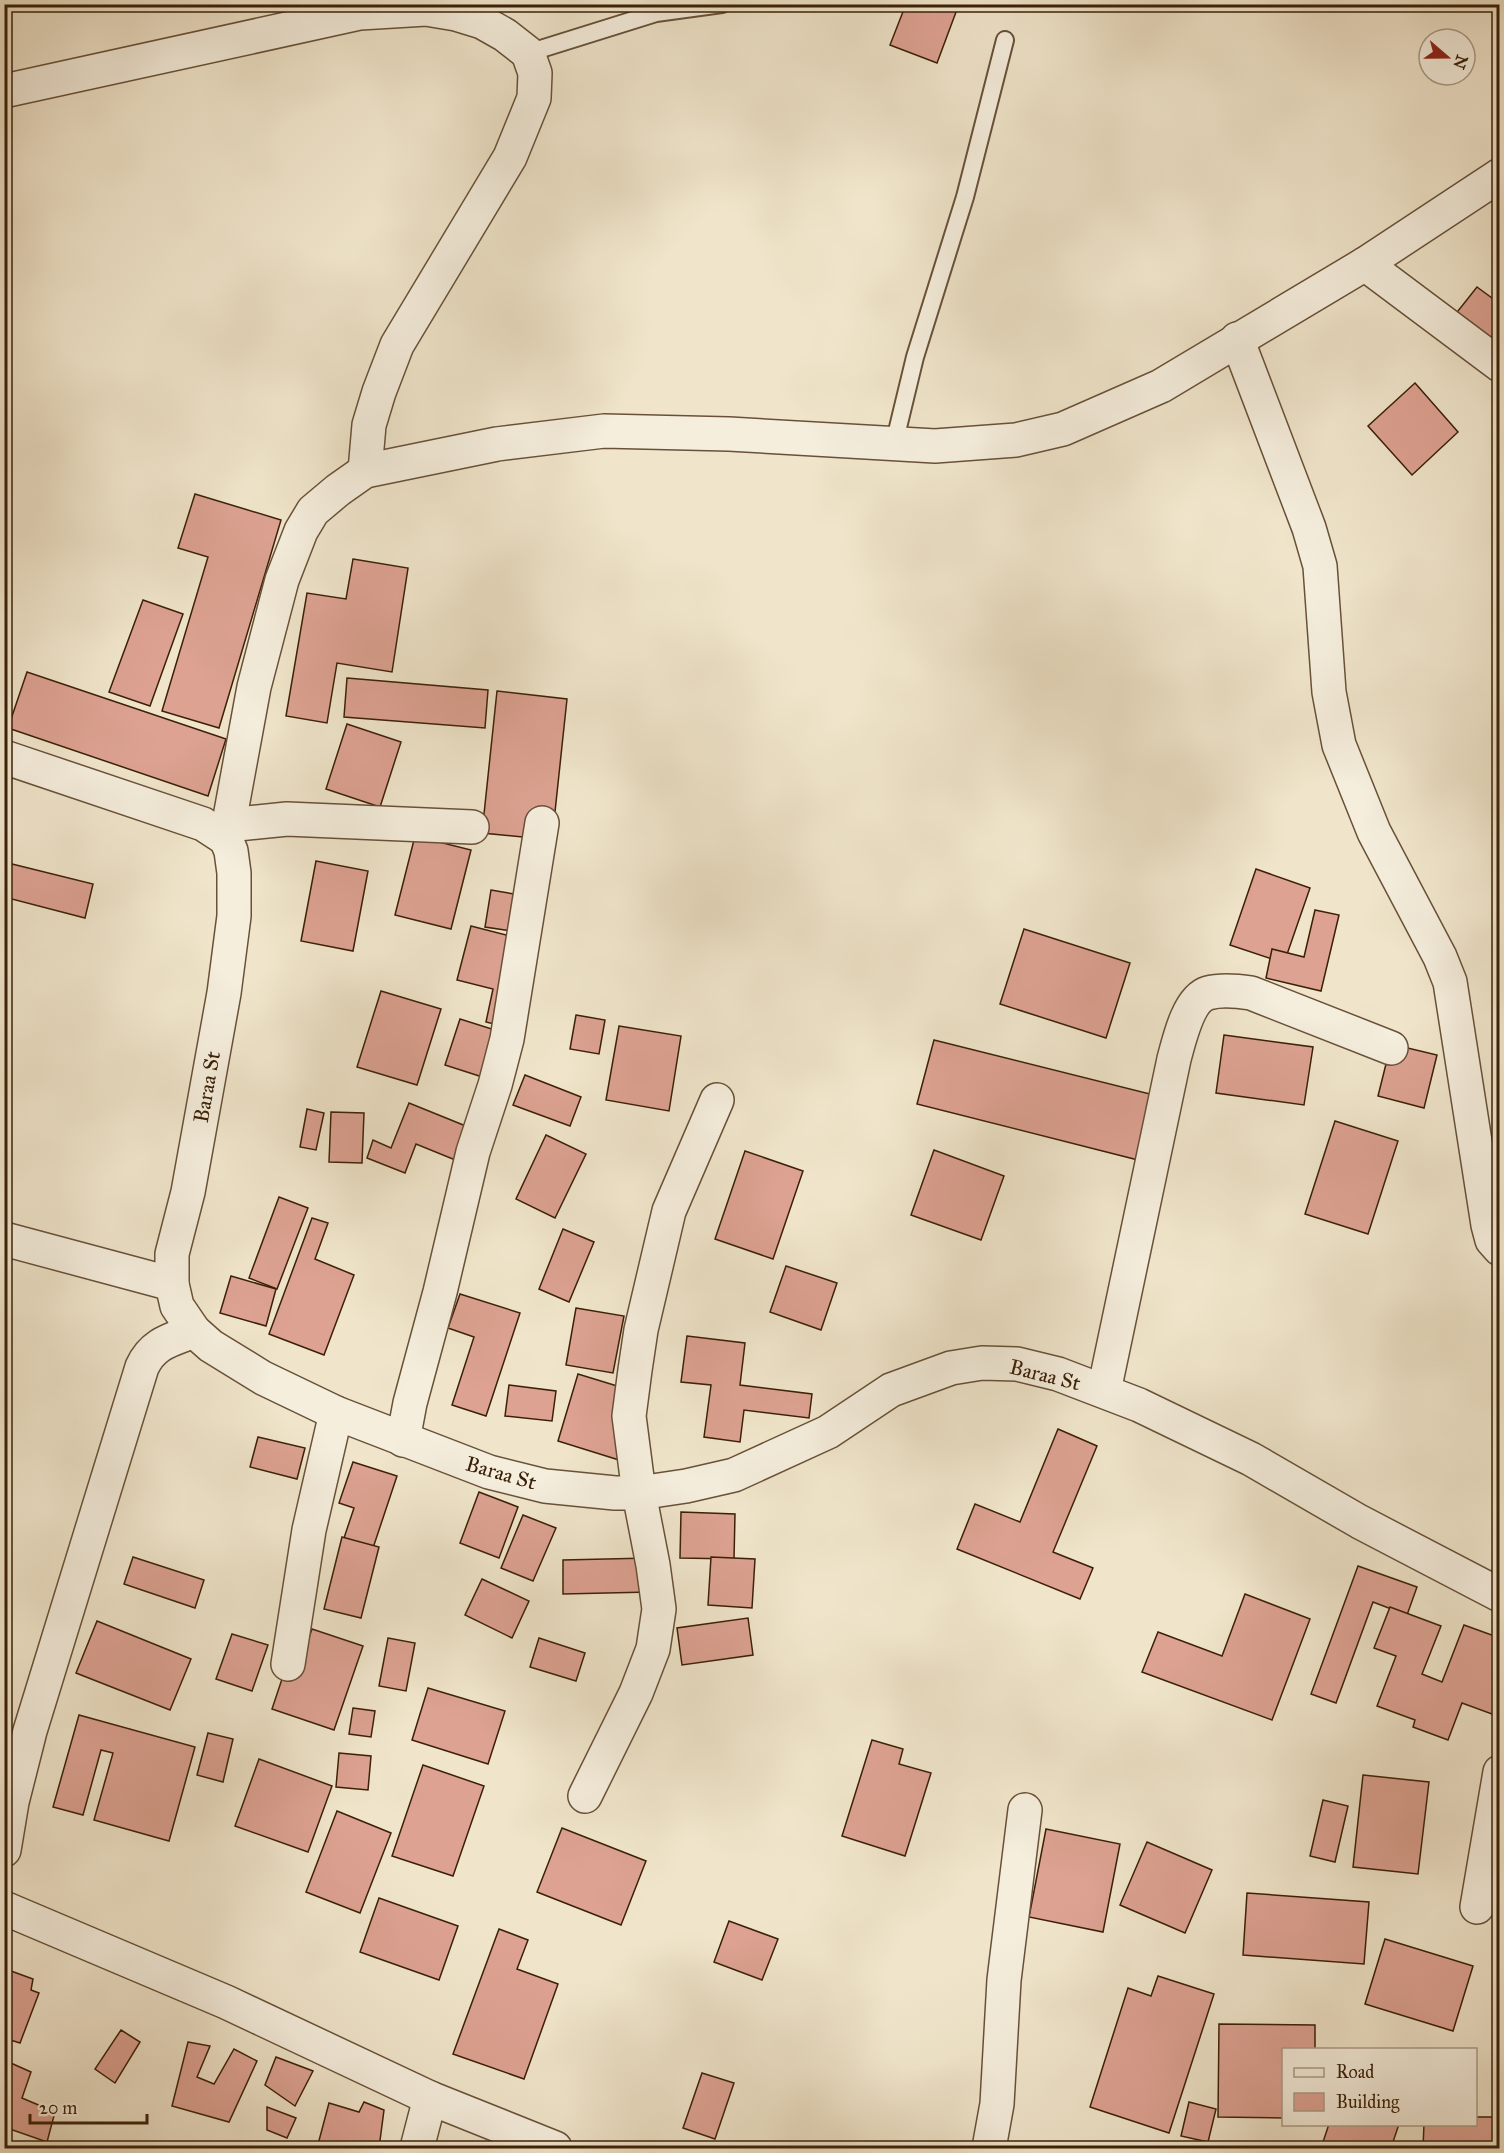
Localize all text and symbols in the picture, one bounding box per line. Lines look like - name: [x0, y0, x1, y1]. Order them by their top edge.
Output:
- north arrow: [1417, 27, 1477, 87]
- text: N: [1449, 52, 1472, 72]
- street label: Baraa St: [188, 1049, 226, 1125]
- street label: Baraa St: [1007, 1354, 1084, 1397]
- street label: Baraa St: [463, 1451, 540, 1496]
- legend: [1282, 2048, 1477, 2126]
- text: Road: [1336, 2061, 1374, 2083]
- scale bar: [30, 2087, 147, 2125]
- text: Building: [1336, 2091, 1400, 2114]
- text: 20 m: [39, 2097, 77, 2119]

